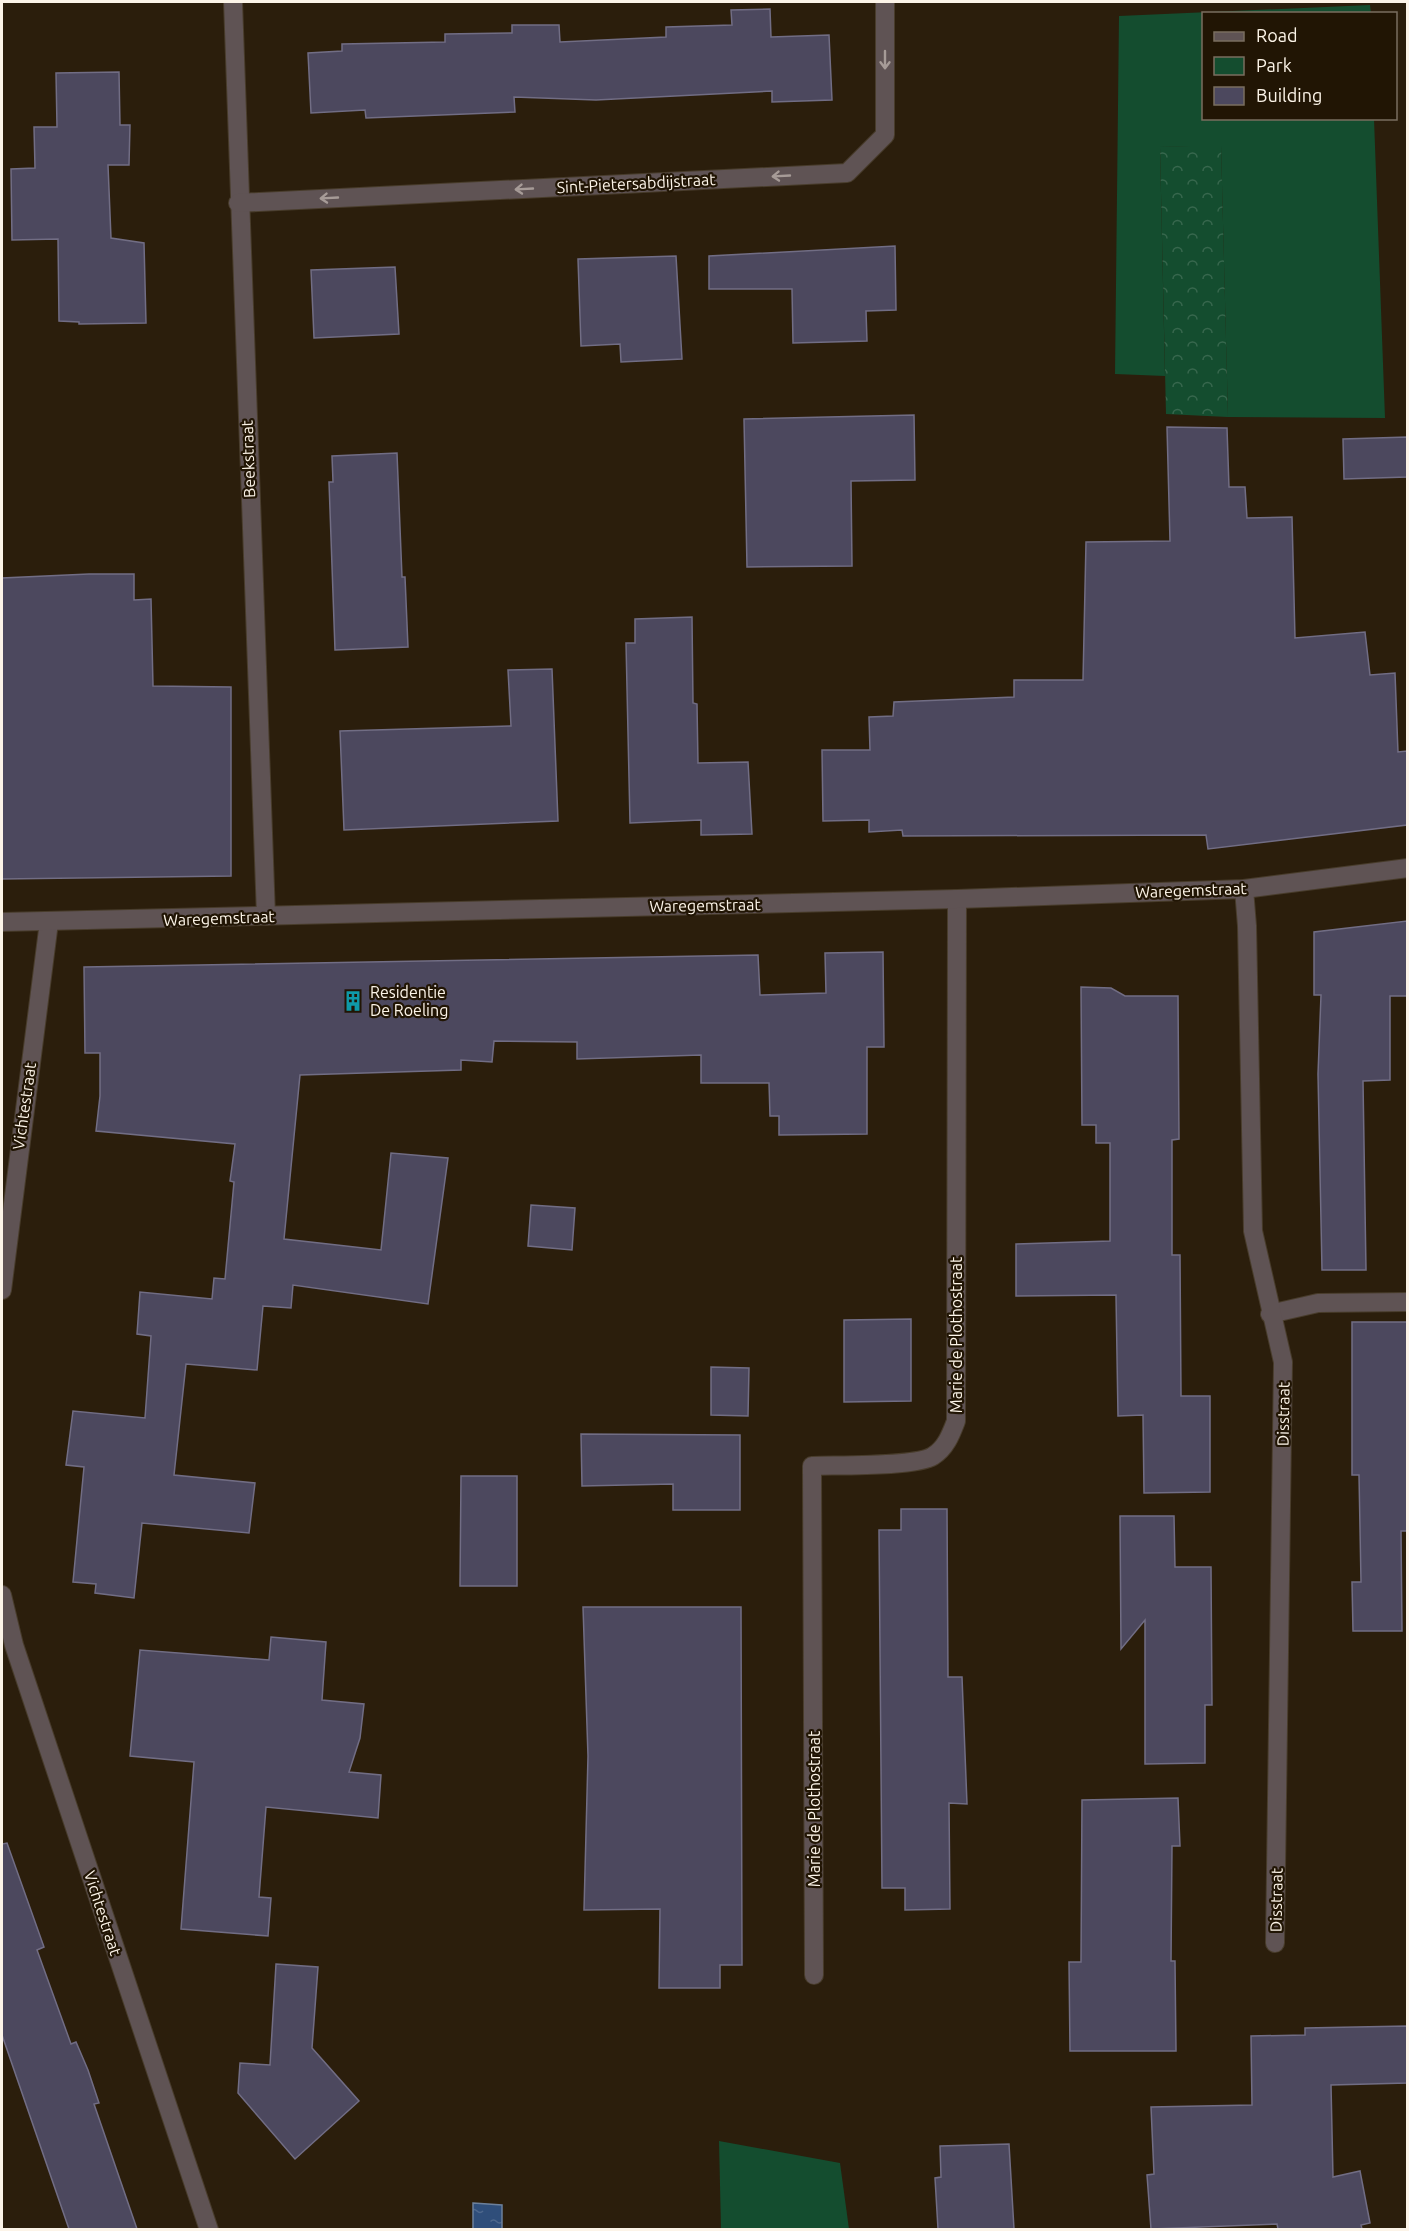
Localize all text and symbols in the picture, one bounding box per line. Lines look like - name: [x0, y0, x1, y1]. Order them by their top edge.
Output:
- legend: [1202, 12, 1397, 120]
- text: Road: [1256, 25, 1298, 45]
- one-way arrow: [879, 49, 891, 69]
- text: Park: [1256, 55, 1292, 75]
- text: Building: [1256, 85, 1322, 105]
- street label: Sint-Pietersabdijstraat: [556, 170, 717, 196]
- one-way arrow: [772, 171, 792, 182]
- one-way arrow: [514, 183, 534, 194]
- one-way arrow: [319, 193, 339, 204]
- street label: Beekstraat: [238, 419, 258, 498]
- street label: Waregemstraat: [1135, 879, 1248, 901]
- street label: Waregemstraat: [649, 895, 762, 915]
- street label: Waregemstraat: [163, 907, 276, 929]
- place label: Residentie De Roeling: [370, 983, 448, 1019]
- building icon: Residentie De Roeling: [341, 989, 365, 1013]
- street label: Vichtestraat: [9, 1060, 39, 1151]
- street label: Marie de Plothostraat: [947, 1256, 965, 1413]
- street label: Disstraat: [1273, 1381, 1293, 1446]
- street label: Marie de Plothostraat: [805, 1730, 823, 1887]
- street label: Disstraat: [1266, 1867, 1286, 1932]
- street label: Vichtestraat: [81, 1868, 125, 1958]

